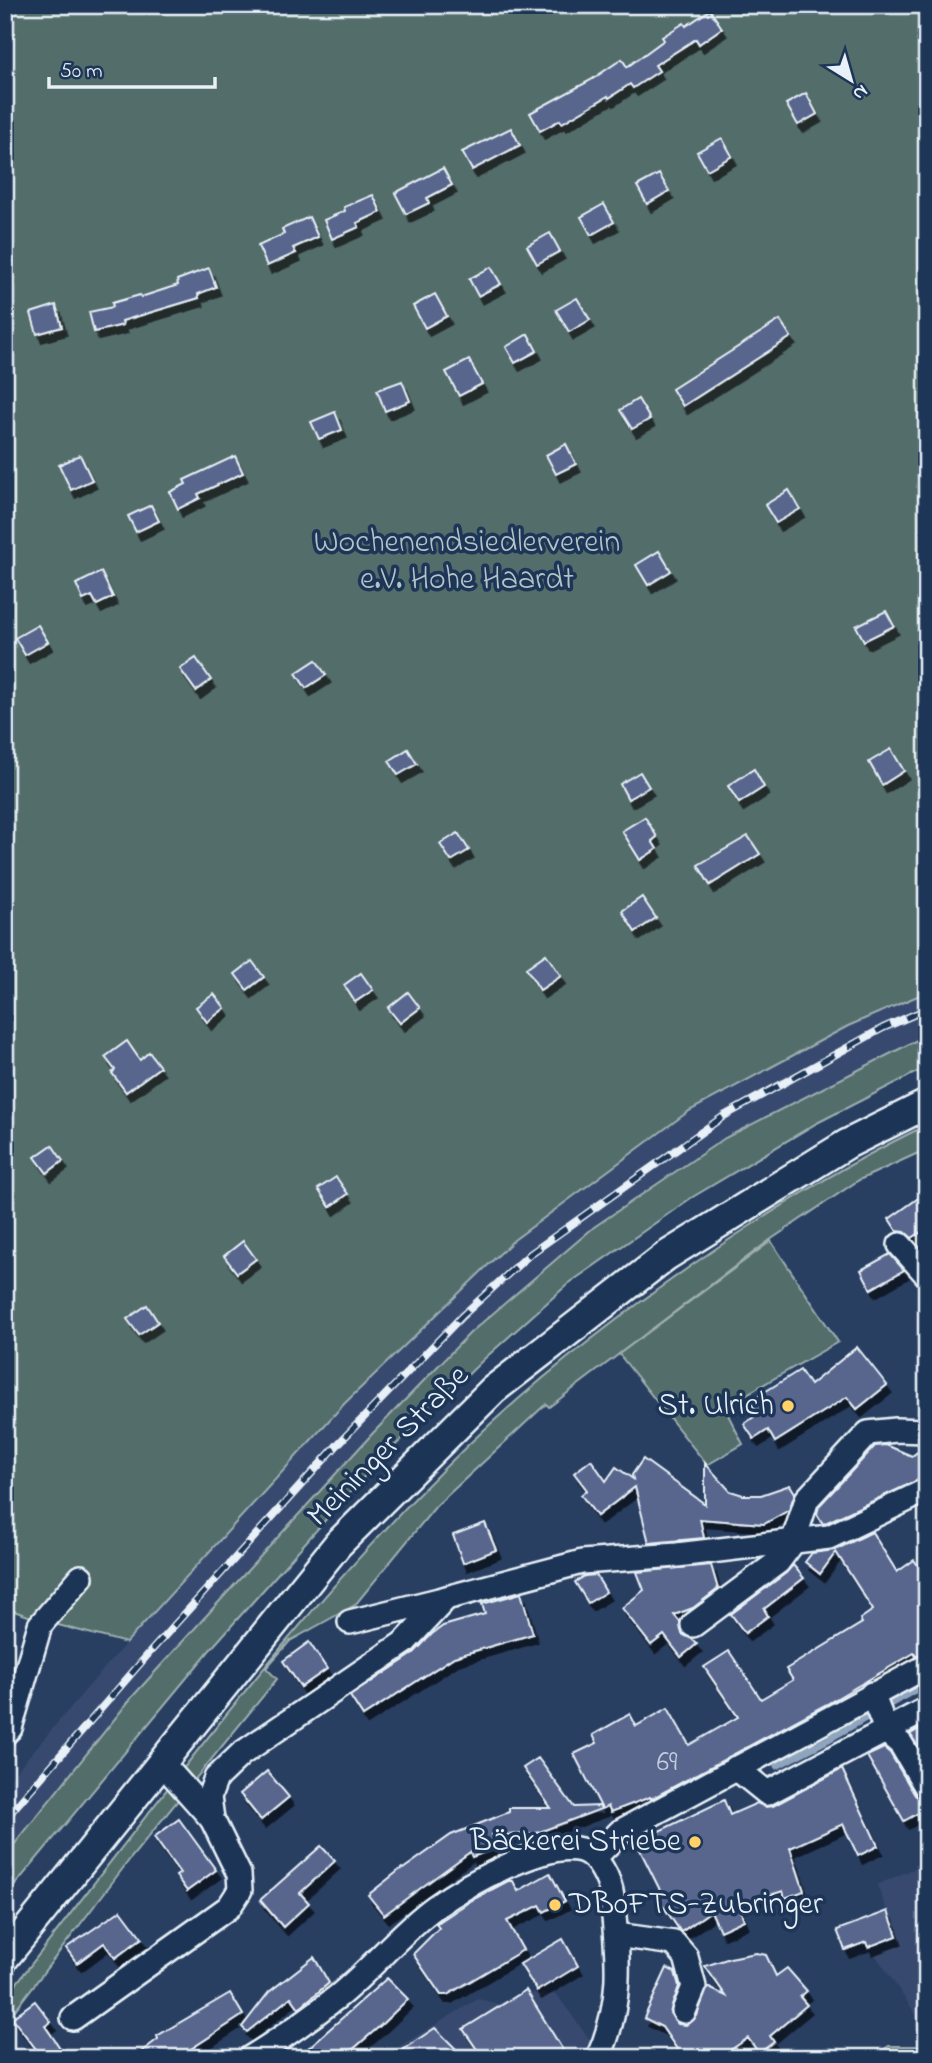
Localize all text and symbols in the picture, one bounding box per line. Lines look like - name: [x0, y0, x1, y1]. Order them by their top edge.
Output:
- scale bar: [49, 46, 215, 90]
- north arrow: [816, 46, 886, 116]
- text: 50 m: [60, 57, 103, 87]
- text: N: [846, 77, 873, 106]
- park label: Wochenendsiedlerverein e.V. Hohe Haardt: [314, 520, 620, 604]
- street label: Meininger Straße: [297, 1355, 481, 1539]
- place label: St. Ulrich: [657, 1383, 774, 1430]
- marker: St. Ulrich: [780, 1398, 796, 1414]
- house number: 69: [657, 1743, 678, 1784]
- place label: Bäckerei Striebe: [469, 1819, 682, 1866]
- marker: Bäckerei Striebe: [687, 1834, 703, 1850]
- place label: DB0FTS-Zubringer: [568, 1882, 823, 1929]
- marker: DB0FTS-Zubringer: [547, 1897, 563, 1913]

